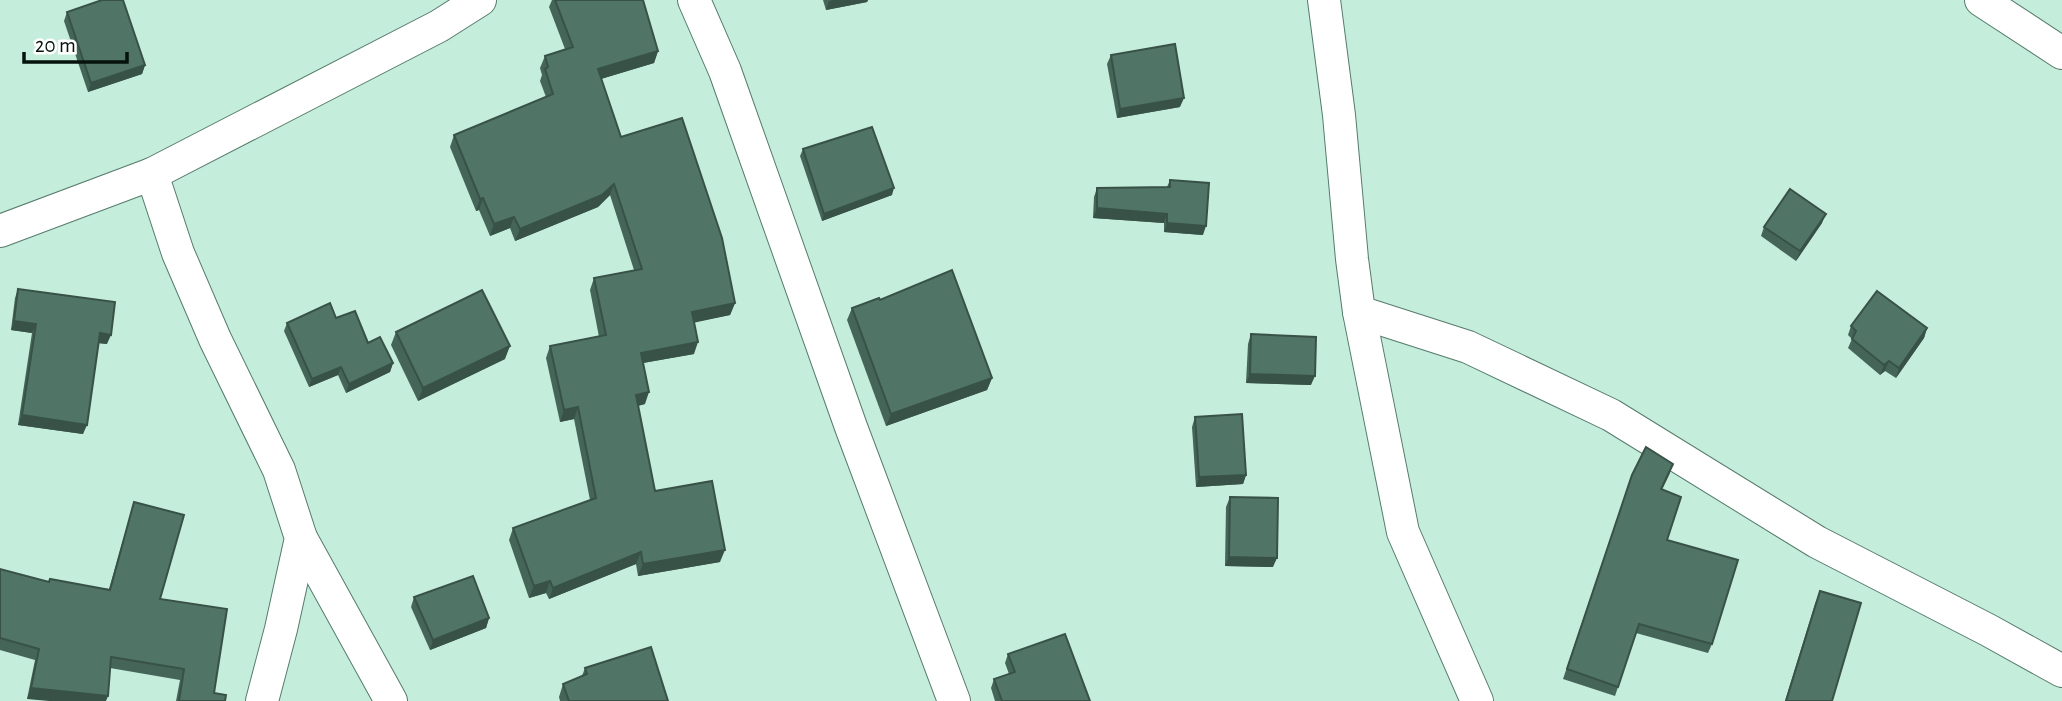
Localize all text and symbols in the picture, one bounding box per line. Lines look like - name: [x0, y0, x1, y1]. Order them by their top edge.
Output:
- scale bar: [24, 21, 128, 65]
- text: 20 m: [35, 35, 76, 56]

